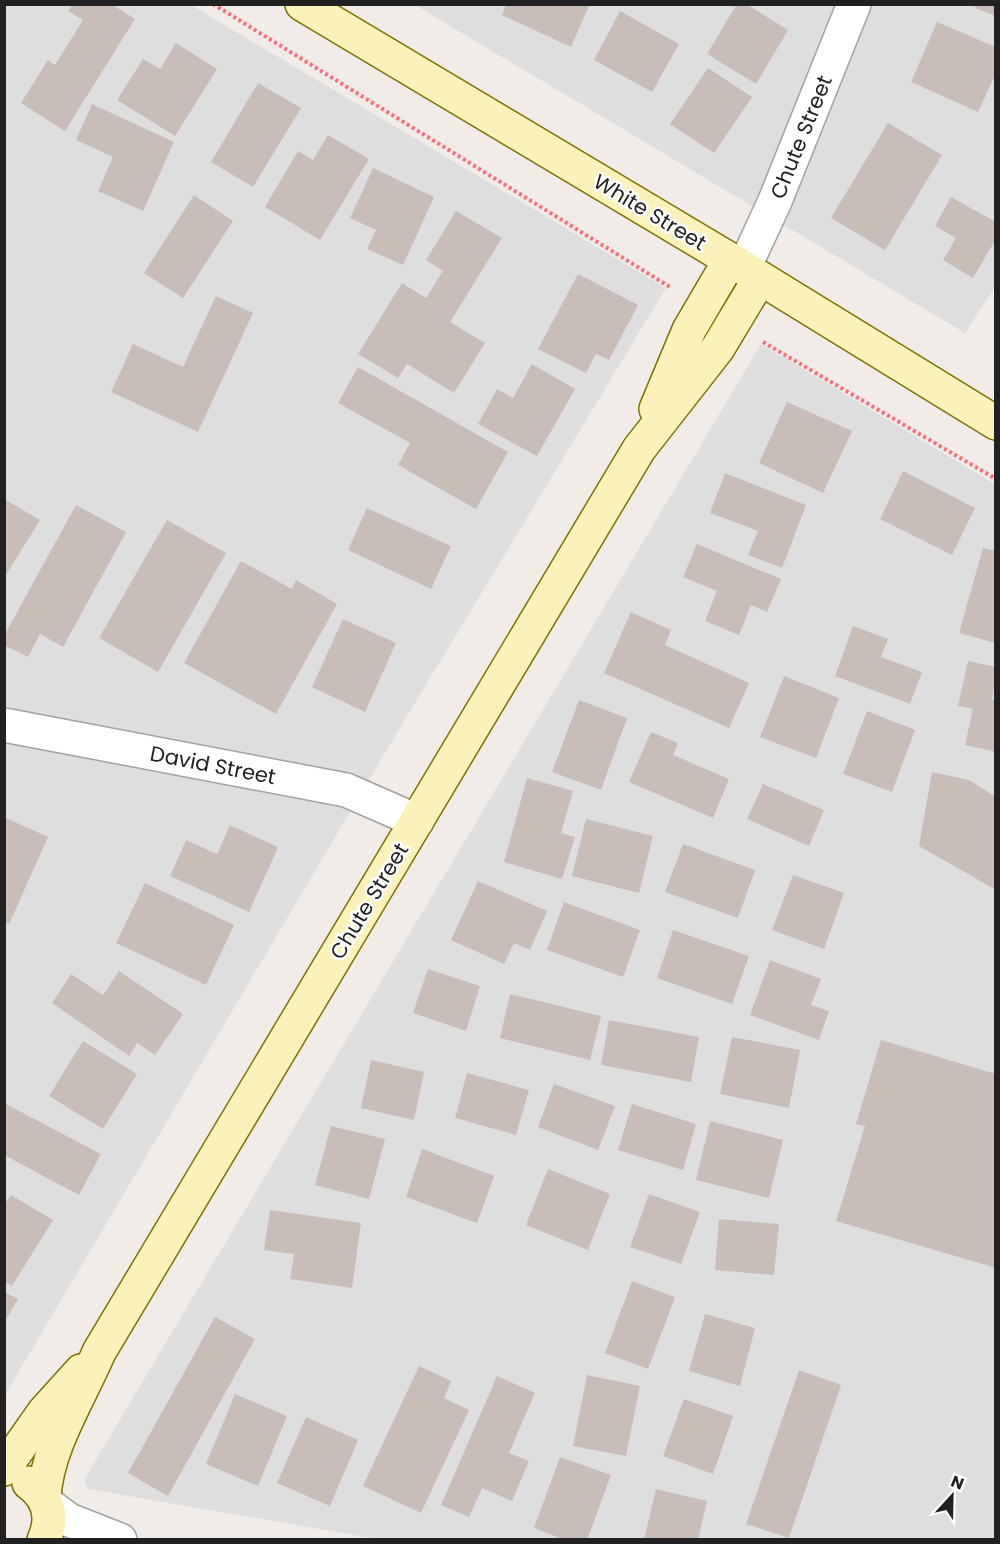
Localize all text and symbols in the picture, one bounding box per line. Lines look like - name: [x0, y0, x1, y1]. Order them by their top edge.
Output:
- street label: Chute Street: [763, 71, 839, 203]
- street label: White Street: [588, 167, 712, 257]
- street label: David Street: [148, 739, 278, 791]
- street label: Chute Street: [323, 837, 415, 965]
- north arrow: [922, 1466, 982, 1526]
- text: N: [948, 1470, 967, 1495]

